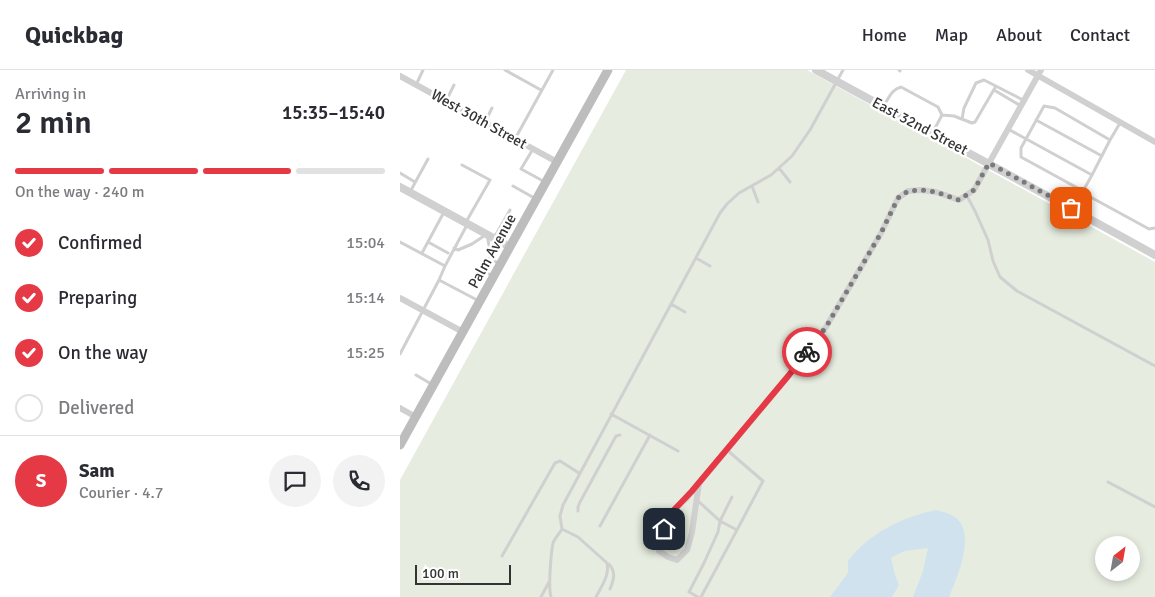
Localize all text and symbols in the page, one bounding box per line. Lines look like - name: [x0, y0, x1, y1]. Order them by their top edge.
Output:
- text: Quickbag: [25, 20, 123, 50]
- text: Home: [862, 24, 907, 46]
- text: Map: [935, 24, 968, 46]
- text: About: [996, 24, 1042, 46]
- text: Contact: [1070, 24, 1130, 46]
- text: Arriving in: [15, 84, 86, 104]
- street label: West 30th Street: [428, 85, 530, 153]
- street label: East 32nd Street: [869, 93, 971, 159]
- text: 15:35–15:40: [282, 101, 385, 125]
- text: 2 min: [15, 103, 92, 142]
- text: On the way · 240 m: [15, 182, 145, 202]
- pin: [1050, 187, 1092, 229]
- icon: bag: [1057, 194, 1085, 222]
- street label: Palm Avenue: [464, 211, 520, 291]
- icon: check: [15, 229, 43, 257]
- text: Confirmed: [58, 231, 142, 255]
- text: 15:04: [346, 233, 385, 253]
- icon: check: [15, 284, 43, 312]
- text: Preparing: [58, 286, 137, 310]
- text: 15:14: [346, 288, 385, 308]
- courier: [782, 327, 832, 377]
- icon: bike: [793, 338, 821, 366]
- icon: check: [15, 339, 43, 367]
- text: On the way: [58, 341, 148, 365]
- text: 15:25: [346, 343, 385, 363]
- text: Delivered: [58, 396, 134, 420]
- button: chat: [269, 455, 321, 507]
- button: phone: [333, 455, 385, 507]
- text: Sam: [79, 459, 115, 483]
- text: S: [36, 469, 46, 493]
- text: Courier · 4.7: [79, 483, 163, 503]
- pin: [643, 508, 685, 550]
- icon: home: [650, 515, 678, 543]
- north arrow: [1095, 536, 1140, 581]
- map controls: [1095, 536, 1140, 581]
- scale bar: [415, 562, 511, 585]
- text: 100 m: [422, 565, 459, 582]

